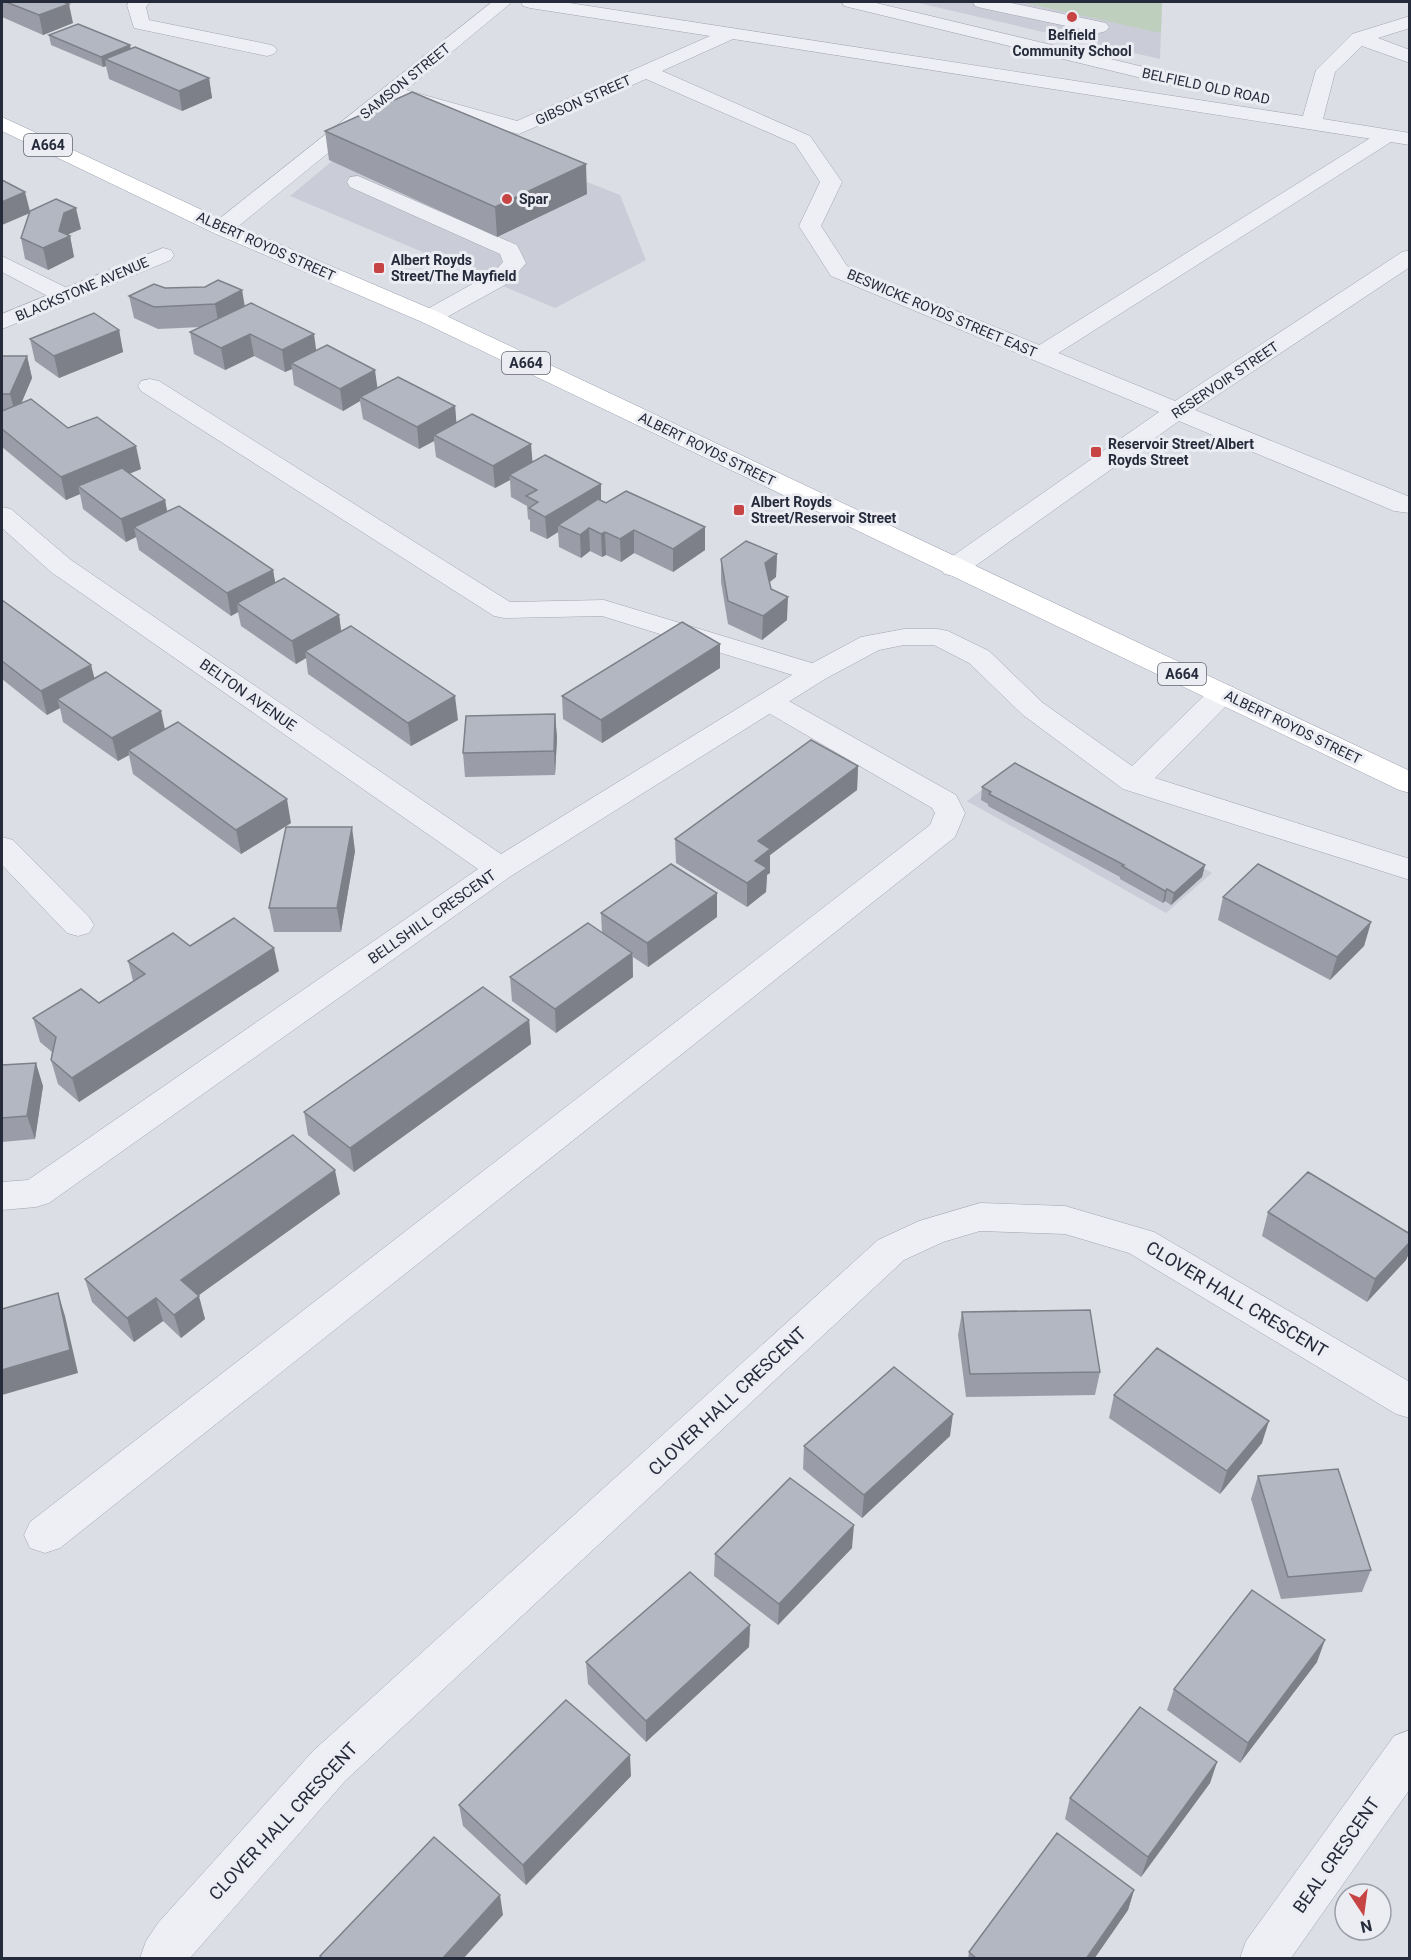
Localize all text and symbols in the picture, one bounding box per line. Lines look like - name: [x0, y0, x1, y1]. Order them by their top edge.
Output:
- marker: Belfield Community School: [1065, 10, 1079, 24]
- place label: Belfield Community School: [1012, 27, 1132, 59]
- street label: SAMSON STREET: [357, 40, 454, 122]
- street label: BELFIELD OLD ROAD: [1141, 65, 1271, 107]
- street label: GIBSON STREET: [533, 71, 634, 128]
- road number: A664: [24, 134, 72, 156]
- place label: Spar: [519, 191, 548, 207]
- marker: Spar: [500, 192, 514, 206]
- street label: ALBERT ROYDS STREET: [194, 208, 338, 284]
- place label: Albert Royds Street/The Mayfield: [391, 252, 516, 284]
- street label: BLACKSTONE AVENUE: [13, 254, 151, 324]
- marker: Albert Royds Street/The Mayfield: [372, 261, 386, 275]
- street label: BESWICKE ROYDS STREET EAST: [845, 266, 1040, 361]
- street label: RESERVOIR STREET: [1169, 338, 1282, 422]
- road number: A664: [502, 352, 550, 374]
- street label: ALBERT ROYDS STREET: [636, 409, 779, 489]
- place label: Reservoir Street/Albert Royds Street: [1108, 436, 1254, 468]
- marker: Reservoir Street/Albert Royds Street: [1089, 445, 1103, 459]
- place label: Albert Royds Street/Reservoir Street: [751, 494, 897, 526]
- marker: Albert Royds Street/Reservoir Street: [732, 503, 746, 517]
- street label: BELTON AVENUE: [196, 655, 300, 735]
- road number: A664: [1158, 663, 1206, 685]
- street label: ALBERT ROYDS STREET: [1222, 687, 1365, 767]
- street label: BELLSHILL CRESCENT: [365, 866, 499, 968]
- street label: CLOVER HALL CRESCENT: [1143, 1236, 1332, 1362]
- street label: CLOVER HALL CRESCENT: [644, 1322, 810, 1480]
- street label: CLOVER HALL CRESCENT: [204, 1738, 362, 1904]
- street label: BEAL CRESCENT: [1288, 1793, 1384, 1917]
- north arrow: [1333, 1882, 1393, 1942]
- text: N: [1359, 1916, 1374, 1937]

